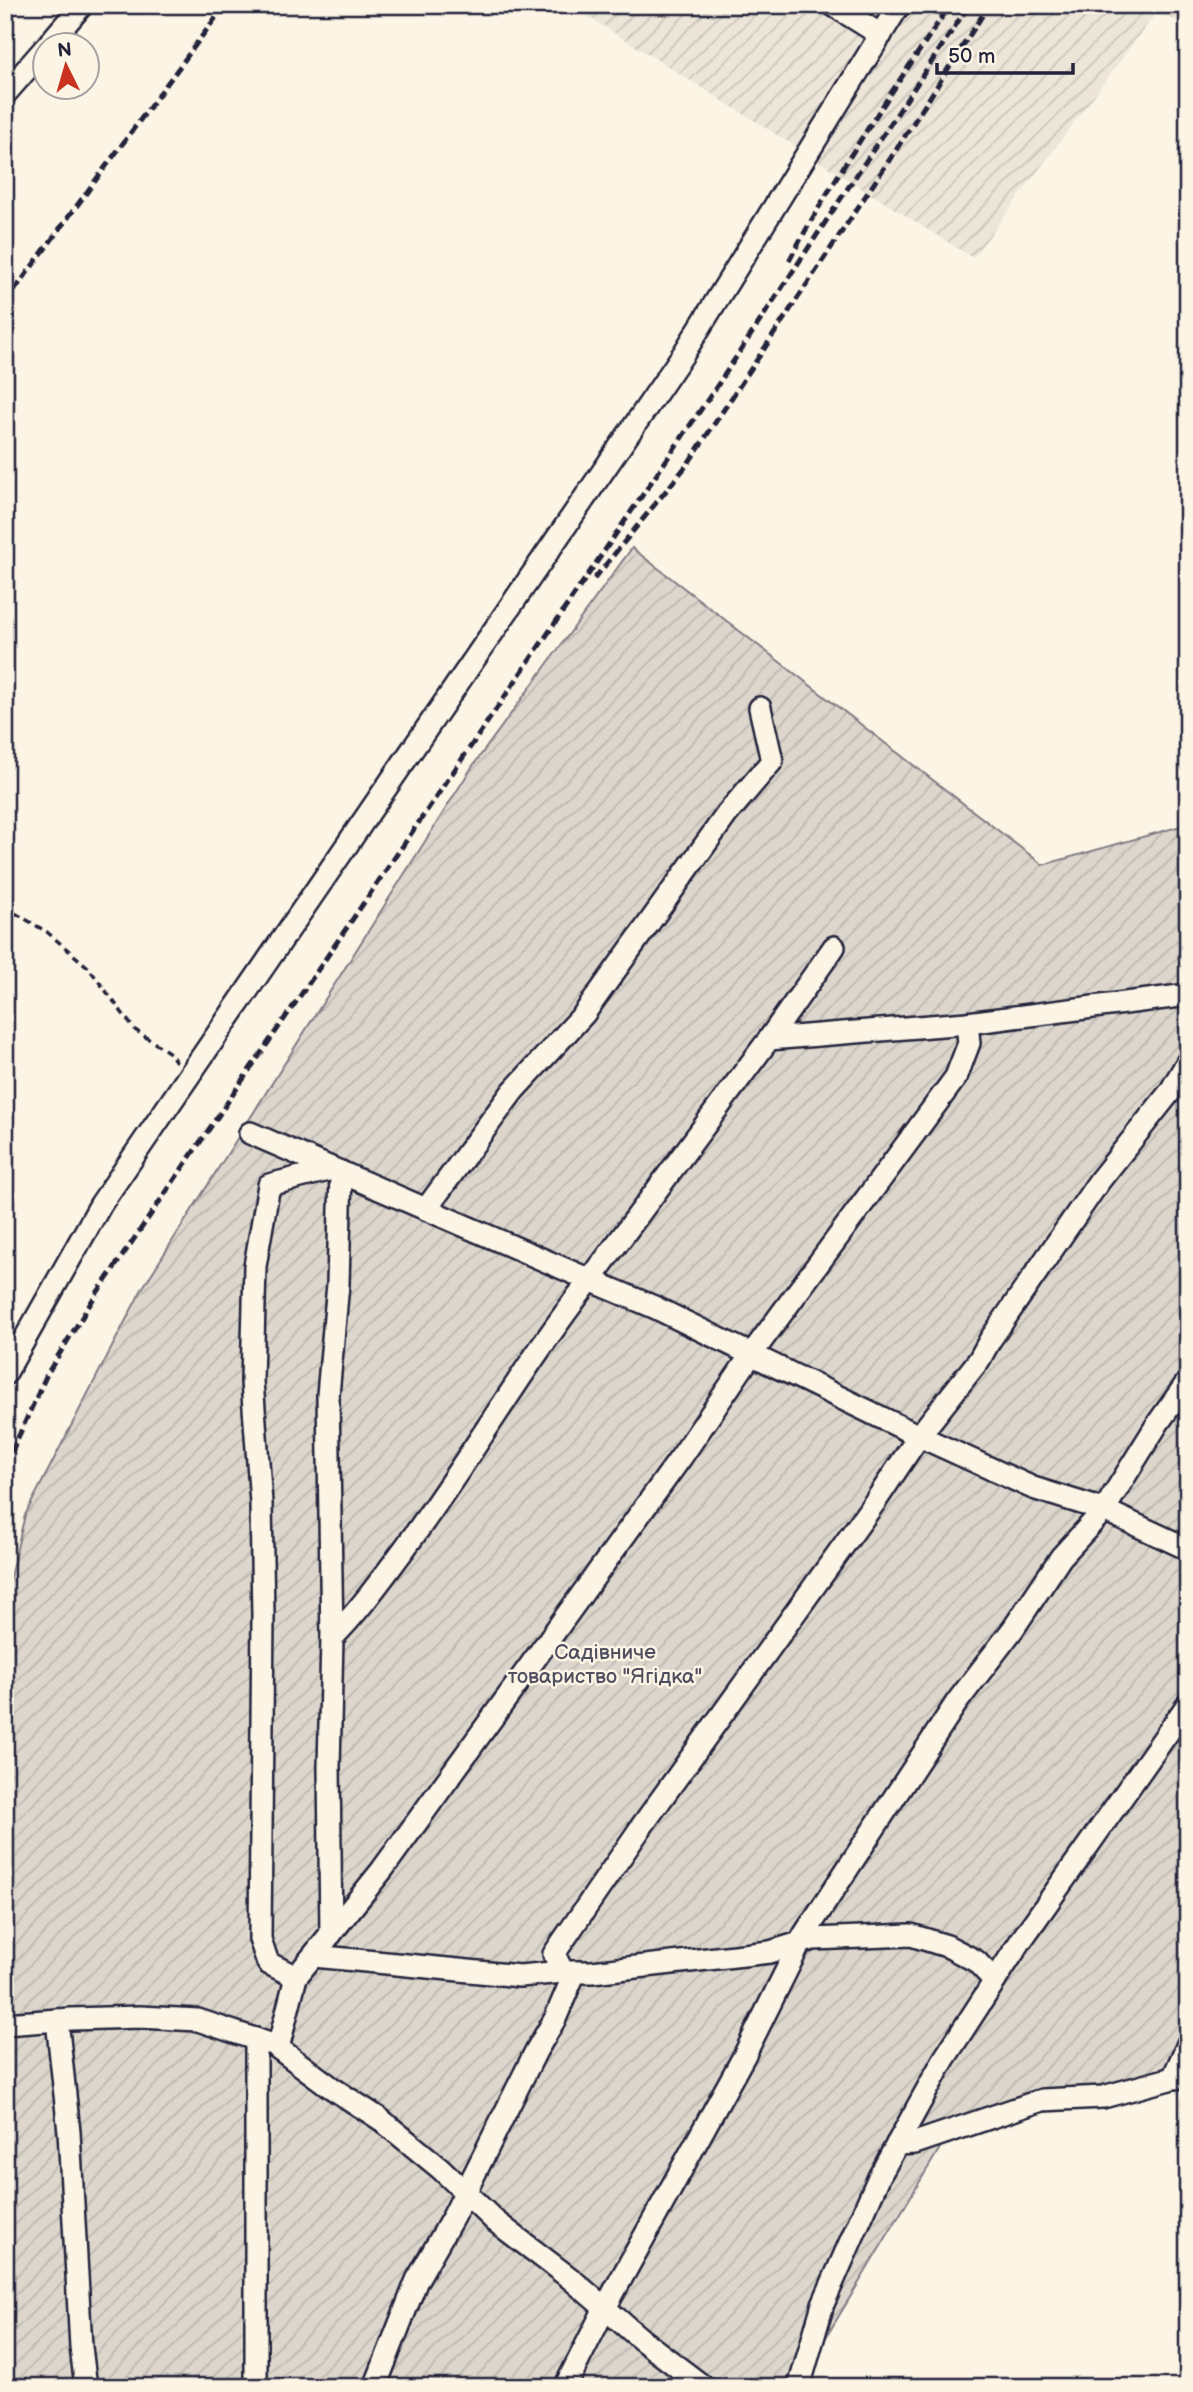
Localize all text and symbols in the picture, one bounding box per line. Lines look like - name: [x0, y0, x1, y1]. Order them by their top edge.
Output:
- north arrow: [32, 32, 102, 102]
- scale bar: [937, 32, 1074, 76]
- text: N: [57, 38, 73, 63]
- text: 50 m: [948, 44, 995, 69]
- park label: Садівниче товариство "Ягідка": [508, 1640, 702, 1689]

